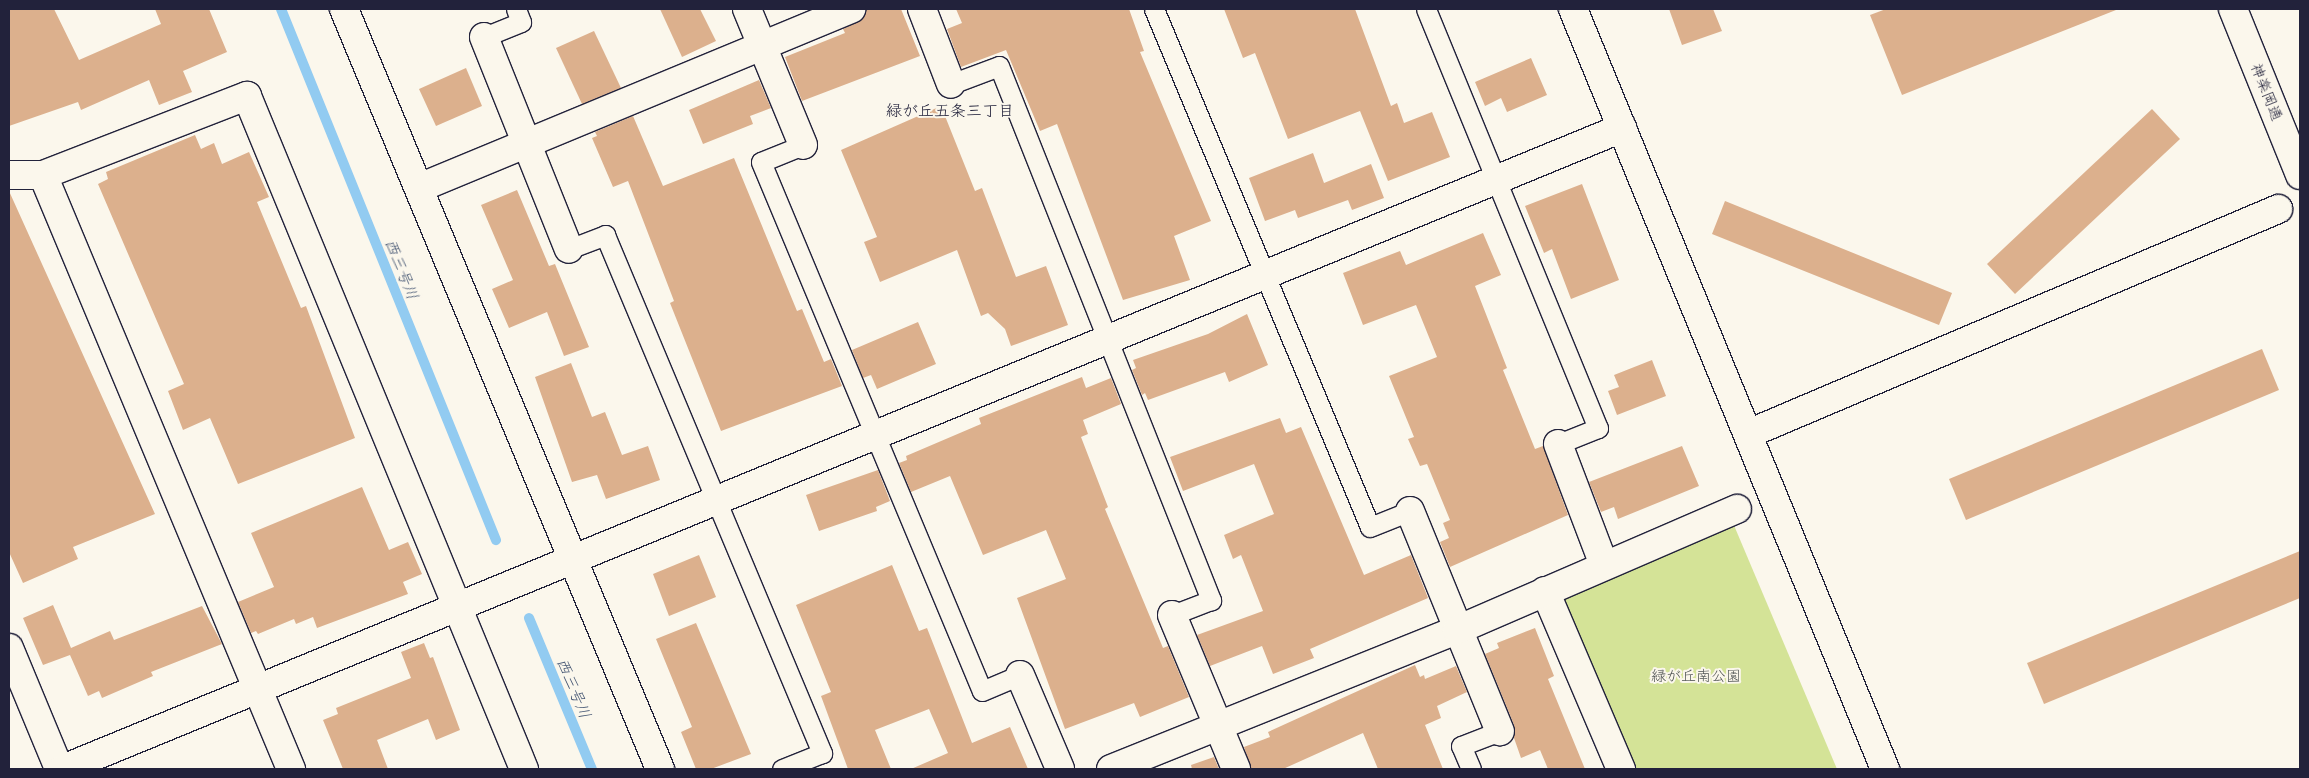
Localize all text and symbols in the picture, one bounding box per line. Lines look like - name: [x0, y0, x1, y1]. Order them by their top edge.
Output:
- street label: 神楽岡通: [2247, 61, 2287, 123]
- district label: 緑が丘五条三丁目: [886, 100, 1014, 120]
- water label: 西三号川: [381, 236, 423, 302]
- water label: 西三号川: [553, 655, 595, 721]
- park label: 緑が丘南公園: [1651, 667, 1741, 685]

